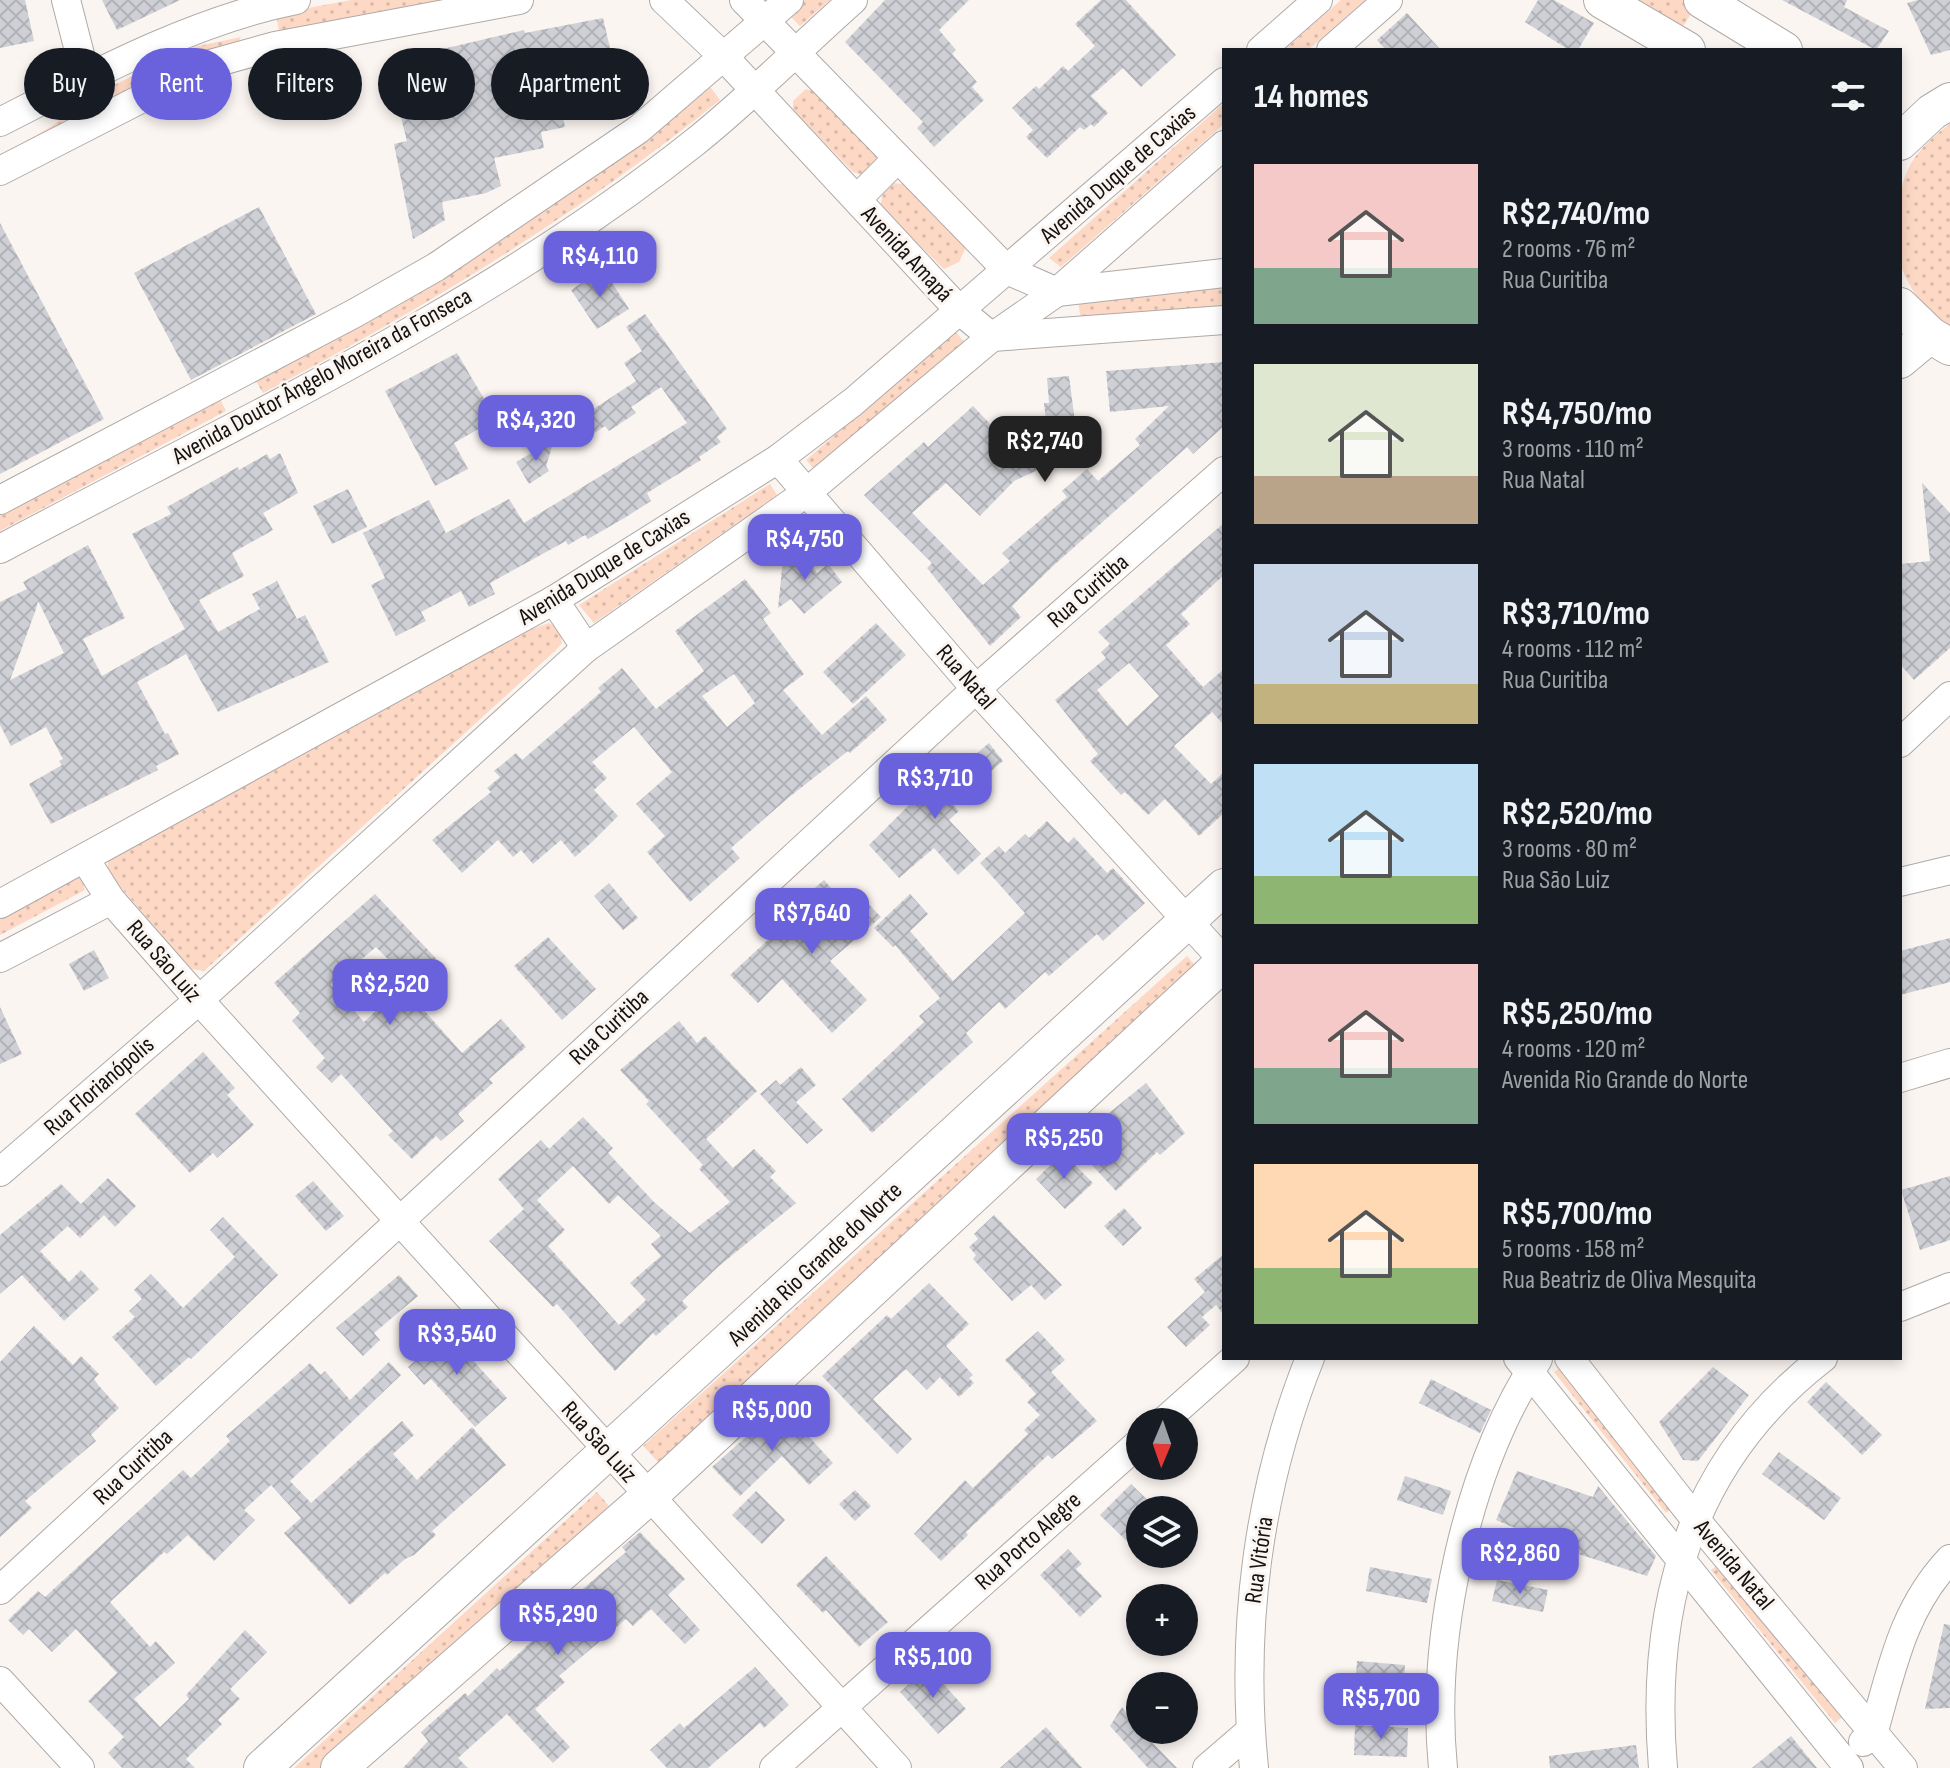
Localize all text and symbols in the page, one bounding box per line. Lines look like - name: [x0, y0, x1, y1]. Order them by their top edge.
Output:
- chip: Buy: [24, 48, 115, 120]
- chip: Rent: [131, 48, 232, 120]
- chip: Filters: [248, 48, 362, 120]
- chip: New: [378, 48, 475, 120]
- chip: Apartment: [491, 48, 649, 120]
- icon: filters: [1826, 74, 1870, 118]
- text: 14 homes: [1254, 76, 1369, 117]
- street label: Avenida Duque de Caxias: [1033, 98, 1202, 250]
- text: R$2,740/mo: [1502, 193, 1650, 234]
- icon: home: [1318, 196, 1414, 292]
- street label: Avenida Amapá: [854, 199, 959, 308]
- pin: R$4,110: [526, 231, 674, 299]
- text: 2 rooms · 76 m²: [1502, 234, 1636, 265]
- text: R$4,110: [561, 241, 639, 272]
- text: Rua Curitiba: [1502, 265, 1608, 296]
- street label: Avenida Doutor Ângelo Moreira da Fonseca: [166, 281, 477, 471]
- text: R$4,750/mo: [1502, 393, 1652, 434]
- pin: R$4,320: [462, 395, 610, 463]
- icon: home: [1318, 396, 1414, 492]
- text: R$4,320: [496, 405, 576, 436]
- pin: R$2,740: [971, 416, 1119, 484]
- text: R$2,740: [1007, 426, 1083, 457]
- text: 3 rooms · 110 m²: [1502, 434, 1644, 465]
- text: Rua Natal: [1502, 465, 1585, 496]
- street label: Avenida Duque de Caxias: [512, 502, 695, 632]
- pin: R$4,750: [731, 514, 879, 582]
- text: R$4,750: [766, 524, 844, 555]
- street label: Rua Curitiba: [1041, 548, 1135, 634]
- text: R$3,710/mo: [1502, 593, 1650, 634]
- icon: home: [1318, 596, 1414, 692]
- text: 4 rooms · 112 m²: [1502, 634, 1643, 665]
- street label: Rua Natal: [930, 639, 1002, 715]
- text: Rua Curitiba: [1502, 665, 1608, 696]
- pin: R$3,710: [861, 753, 1009, 821]
- text: R$3,710: [897, 763, 973, 794]
- text: R$2,520/mo: [1502, 793, 1653, 834]
- icon: home: [1318, 796, 1414, 892]
- text: 3 rooms · 80 m²: [1502, 834, 1637, 865]
- text: Rua São Luiz: [1502, 865, 1610, 896]
- pin: R$7,640: [738, 888, 886, 956]
- text: R$7,640: [773, 898, 851, 929]
- street label: Rua São Luiz: [120, 914, 208, 1008]
- pin: R$2,520: [316, 959, 464, 1027]
- text: R$2,520: [351, 969, 429, 1000]
- street label: Rua Curitiba: [563, 983, 655, 1071]
- text: R$5,250/mo: [1502, 993, 1652, 1034]
- icon: home: [1318, 996, 1414, 1092]
- street label: Rua Florianópolis: [38, 1030, 160, 1142]
- text: 4 rooms · 120 m²: [1502, 1034, 1646, 1065]
- text: Avenida Rio Grande do Norte: [1502, 1065, 1748, 1096]
- pin: R$5,250: [990, 1113, 1138, 1181]
- text: R$5,250: [1025, 1123, 1103, 1154]
- street label: Avenida Rio Grande do Norte: [721, 1176, 908, 1353]
- text: R$5,700/mo: [1502, 1193, 1652, 1234]
- icon: home: [1318, 1196, 1414, 1292]
- text: 5 rooms · 158 m²: [1502, 1234, 1645, 1265]
- text: Rua Beatriz de Oliva Mesquita: [1502, 1265, 1757, 1296]
- pin: R$3,540: [383, 1309, 531, 1377]
- text: R$3,540: [417, 1319, 497, 1350]
- pin: R$5,000: [698, 1385, 846, 1453]
- street label: Rua São Luiz: [555, 1395, 643, 1489]
- text: R$5,000: [732, 1395, 812, 1426]
- north arrow: [1126, 1408, 1198, 1480]
- map controls: [1126, 1408, 1198, 1744]
- street label: Rua Curitiba: [87, 1423, 179, 1511]
- street label: Rua Porto Alegre: [969, 1486, 1087, 1596]
- button: layers: [1126, 1496, 1198, 1568]
- street label: Avenida Natal: [1687, 1513, 1780, 1616]
- street label: Rua Vitória: [1239, 1515, 1279, 1605]
- pin: R$2,860: [1446, 1528, 1594, 1596]
- text: R$2,860: [1480, 1538, 1560, 1569]
- button: +: [1126, 1584, 1198, 1656]
- pin: R$5,290: [484, 1589, 632, 1657]
- text: R$5,290: [518, 1599, 598, 1630]
- pin: R$5,100: [859, 1632, 1007, 1700]
- text: R$5,100: [894, 1642, 972, 1673]
- button: −: [1126, 1672, 1198, 1744]
- pin: R$5,700: [1307, 1673, 1455, 1741]
- text: R$5,700: [1342, 1683, 1420, 1714]

